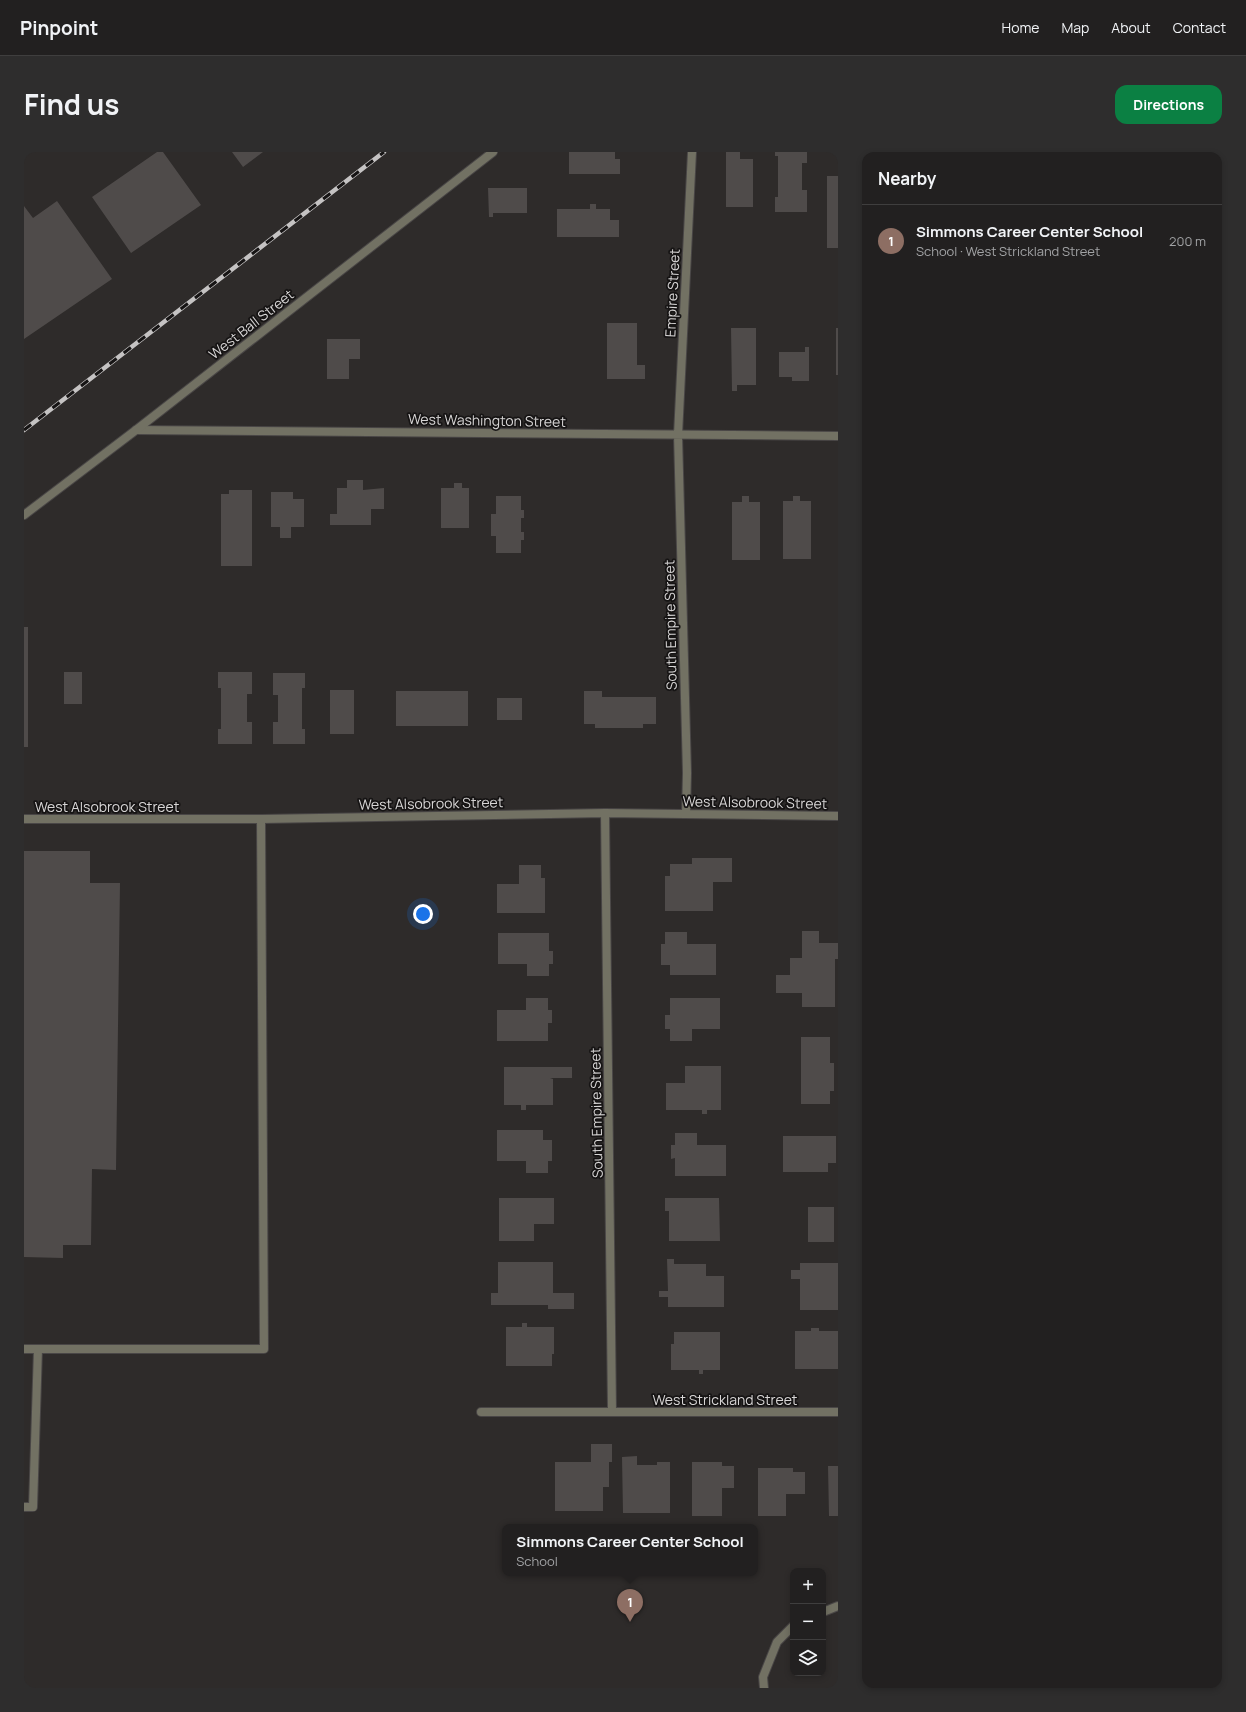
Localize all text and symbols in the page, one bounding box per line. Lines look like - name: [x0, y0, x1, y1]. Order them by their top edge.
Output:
- text: Pinpoint: [20, 15, 98, 41]
- text: Home: [1002, 18, 1039, 37]
- text: Map: [1061, 18, 1089, 37]
- text: About: [1111, 18, 1151, 37]
- text: Contact: [1173, 18, 1226, 37]
- text: Find us: [24, 85, 119, 123]
- button: Directions: [1115, 85, 1222, 124]
- text: Nearby: [878, 167, 936, 190]
- text: Simmons Career Center School: [916, 221, 1143, 242]
- text: 1: [888, 232, 894, 250]
- text: 200 m: [1169, 232, 1206, 250]
- text: School · West Strickland Street: [916, 242, 1100, 260]
- street label: Empire Street: [660, 248, 684, 338]
- street label: West Ball Street: [205, 285, 298, 363]
- street label: West Washington Street: [408, 409, 566, 431]
- street label: South Empire Street: [659, 559, 681, 690]
- street label: West Alsobrook Street: [683, 791, 828, 813]
- street label: West Alsobrook Street: [359, 792, 504, 814]
- street label: West Alsobrook Street: [35, 797, 180, 816]
- your location: [413, 904, 433, 924]
- street label: South Empire Street: [585, 1047, 607, 1178]
- street label: West Strickland Street: [653, 1390, 798, 1409]
- popup: [502, 1524, 758, 1576]
- text: Simmons Career Center School: [516, 1531, 744, 1552]
- text: School: [516, 1552, 558, 1570]
- map controls: [790, 1568, 826, 1676]
- button: +: [790, 1568, 826, 1604]
- pin: 1: [617, 1589, 643, 1622]
- button: −: [790, 1604, 826, 1640]
- button: layers: [790, 1640, 826, 1676]

